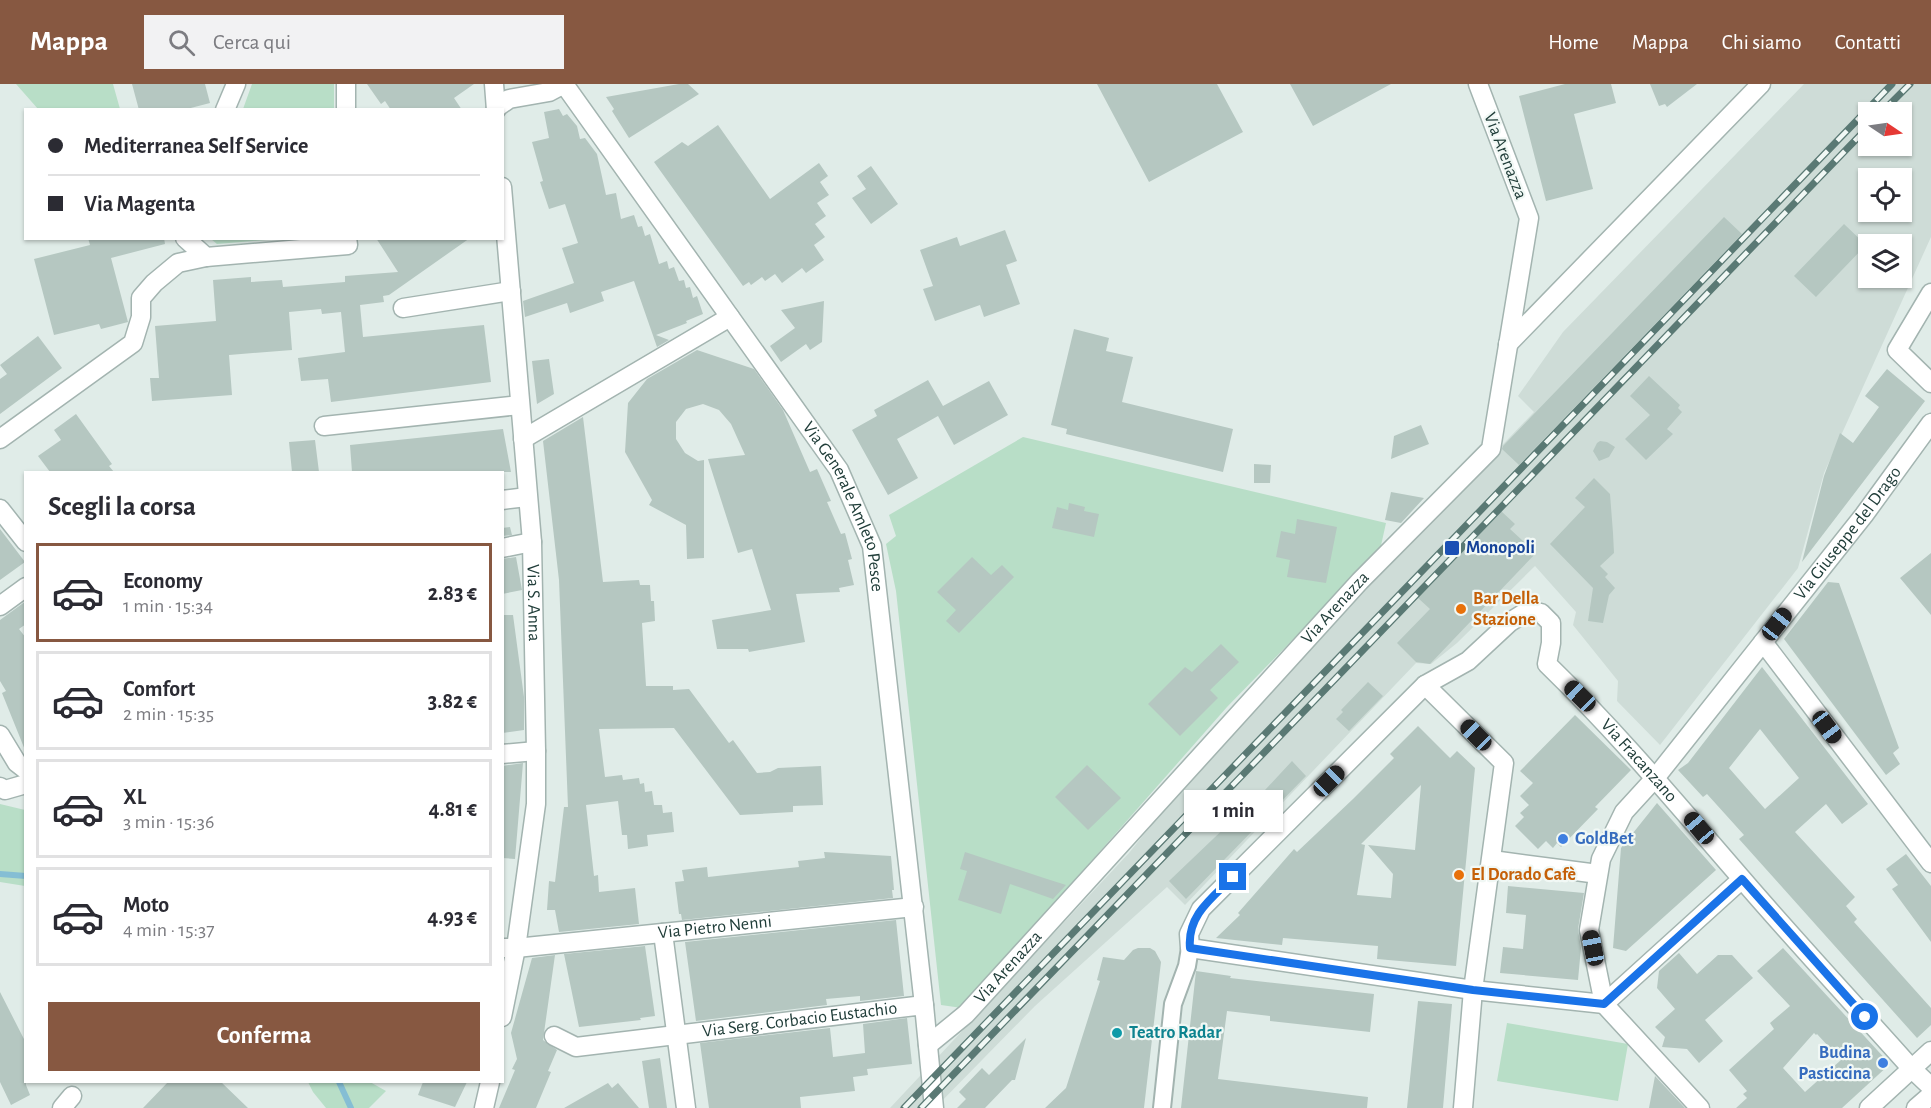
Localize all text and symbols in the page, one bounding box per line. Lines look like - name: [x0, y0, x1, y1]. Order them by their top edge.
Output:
- search box: [144, 15, 564, 69]
- icon: search: [165, 26, 198, 59]
- text: Mappa: [30, 28, 108, 56]
- text: Cerca qui: [213, 31, 291, 53]
- text: Home: [1548, 32, 1599, 53]
- text: Mappa: [1632, 32, 1689, 53]
- text: Chi siamo: [1722, 32, 1802, 53]
- text: Contatti: [1835, 32, 1901, 53]
- north arrow: [1858, 102, 1912, 156]
- map controls: [1858, 102, 1912, 288]
- street label: Via Arenazza: [1480, 110, 1530, 202]
- text: Mediterranea Self Service: [84, 135, 308, 157]
- button: locate: [1858, 168, 1912, 222]
- text: Via Magenta: [84, 193, 195, 215]
- button: layers: [1858, 234, 1912, 288]
- street label: Via Generale Amleto Pesce: [799, 419, 886, 593]
- street label: Via Giuseppe del Drago: [1791, 463, 1905, 604]
- text: Scegli la corsa: [48, 493, 196, 520]
- marker: Monopoli: [1443, 539, 1461, 557]
- place label: Monopoli: [1466, 539, 1535, 557]
- street label: Via S. Anna: [523, 564, 543, 642]
- icon: car: [51, 566, 105, 620]
- street label: Via Arenazza: [1298, 568, 1373, 648]
- text: Economy: [123, 570, 203, 592]
- text: 2.83 €: [428, 582, 477, 604]
- place label: Bar Della Stazione: [1473, 590, 1540, 629]
- text: 1 min · 15:34: [123, 596, 213, 616]
- marker: Bar Della Stazione: [1454, 602, 1468, 616]
- car: [1759, 604, 1795, 644]
- icon: car: [51, 674, 105, 728]
- car: [1561, 677, 1599, 715]
- text: Comfort: [123, 678, 195, 700]
- text: 3.82 €: [428, 690, 477, 712]
- text: 2 min · 15:35: [123, 704, 214, 724]
- car: [1809, 707, 1845, 747]
- car: [1457, 716, 1495, 754]
- street label: Via Fracanzano: [1597, 716, 1681, 806]
- car: [1310, 762, 1348, 800]
- icon: car: [51, 782, 105, 836]
- text: XL: [123, 786, 146, 808]
- callout: 1 min: [1184, 790, 1282, 832]
- text: 4.81 €: [429, 798, 477, 820]
- text: 1 min: [1212, 801, 1255, 821]
- car: [1681, 808, 1717, 848]
- text: 3 min · 15:36: [123, 812, 214, 832]
- place label: GoldBet: [1575, 830, 1633, 848]
- marker: GoldBet: [1556, 832, 1570, 846]
- route end: [1219, 863, 1246, 890]
- place label: El Dorado Cafè: [1471, 866, 1576, 884]
- marker: El Dorado Cafè: [1452, 868, 1466, 882]
- icon: car: [51, 890, 105, 944]
- text: Moto: [123, 894, 169, 916]
- text: 4.93 €: [427, 906, 477, 928]
- street label: Via Pietro Nenni: [657, 913, 773, 942]
- text: 4 min · 15:37: [123, 920, 215, 940]
- street label: Via Arenazza: [971, 928, 1046, 1007]
- car: [1581, 929, 1605, 967]
- street label: Via Serg. Corbacio Eustachio: [701, 999, 898, 1041]
- button: Conferma: [48, 1002, 480, 1071]
- route start: [1851, 1003, 1878, 1030]
- place label: Teatro Radar: [1129, 1024, 1222, 1042]
- marker: Teatro Radar: [1110, 1026, 1124, 1040]
- place label: Budina Pasticcina: [1798, 1044, 1871, 1083]
- marker: Budina Pasticcina: [1876, 1056, 1890, 1070]

